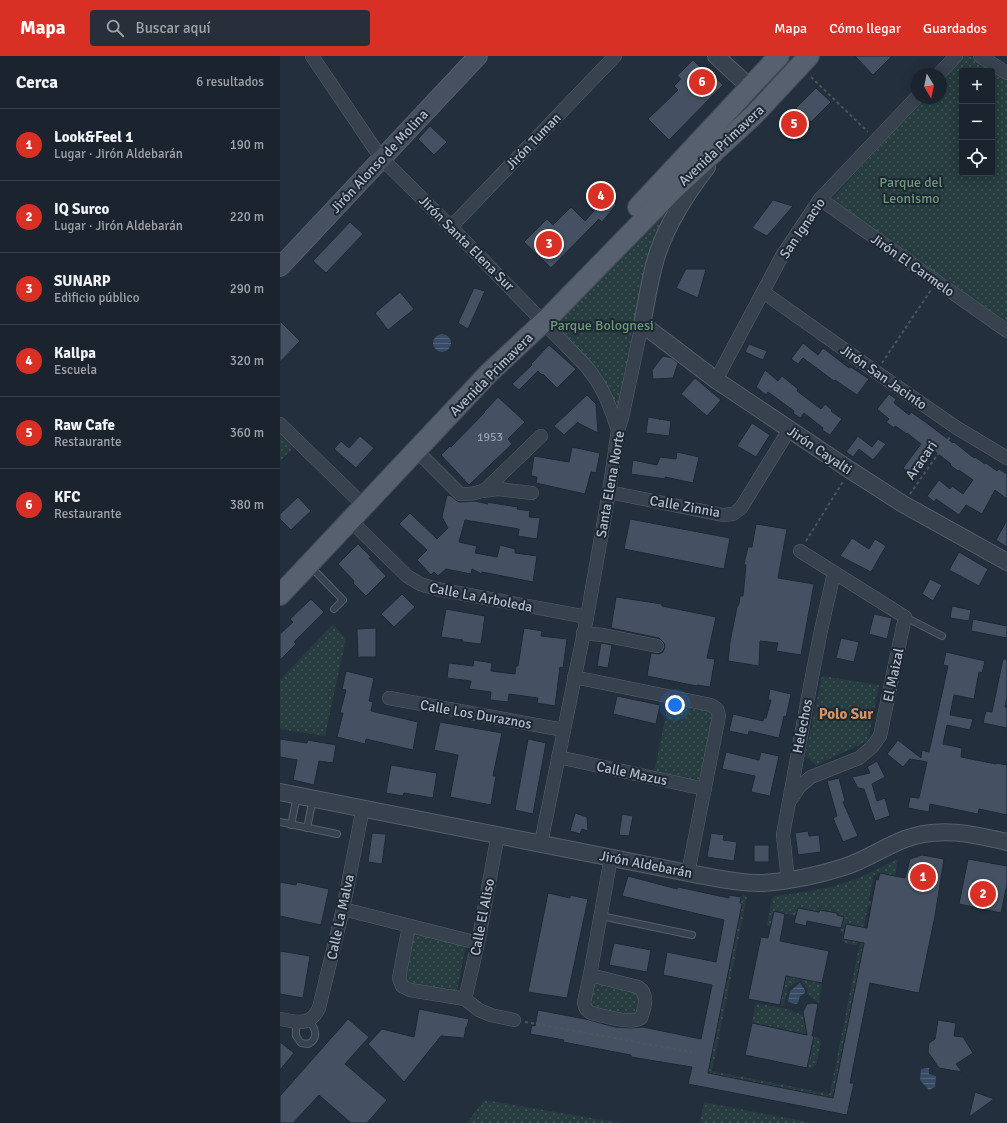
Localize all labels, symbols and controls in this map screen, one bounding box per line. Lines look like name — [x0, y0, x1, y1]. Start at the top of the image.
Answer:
search box — [90, 10, 370, 46]
text: Mapa — [20, 16, 66, 40]
icon: search — [104, 17, 126, 39]
text: Buscar aquí — [136, 19, 211, 37]
text: Mapa — [774, 20, 807, 37]
text: Cómo llegar — [829, 20, 901, 37]
text: Guardados — [923, 20, 987, 37]
pin: 6 — [689, 67, 715, 97]
north arrow — [911, 68, 947, 104]
map controls — [959, 68, 995, 176]
button: + — [959, 68, 995, 104]
text: Cerca — [16, 72, 58, 93]
text: 6 resultados — [196, 74, 264, 90]
street label: Avenida Primavera — [675, 101, 768, 189]
button: − — [959, 104, 995, 140]
street label: Jirón Alonso de Molina — [327, 106, 432, 217]
street label: Jirón Tuman — [502, 109, 565, 173]
pin: 5 — [781, 109, 807, 139]
text: Look&Feel 1 — [54, 128, 133, 146]
text: 1 — [25, 137, 33, 153]
text: 190 m — [230, 137, 264, 153]
button: locate — [959, 140, 995, 176]
text: Lugar · Jirón Aldebarán — [54, 146, 183, 162]
park label: Parque del Leonismo — [879, 174, 943, 207]
pin: 4 — [588, 181, 614, 211]
street label: Jirón Santa Elena Sur — [415, 192, 518, 295]
street label: San Ignacio — [776, 195, 829, 262]
text: IQ Surco — [54, 200, 109, 218]
text: 2 — [25, 209, 33, 225]
text: 220 m — [230, 209, 264, 225]
text: Lugar · Jirón Aldebarán — [54, 218, 183, 234]
pin: 3 — [536, 229, 562, 259]
street label: Jirón El Carmelo — [868, 230, 958, 301]
text: SUNARP — [54, 272, 111, 290]
text: 3 — [25, 281, 33, 297]
text: 290 m — [230, 281, 264, 297]
text: Edificio público — [54, 290, 139, 306]
park label: Parque Bolognesi — [550, 317, 654, 334]
street label: Avenida Primavera — [446, 329, 537, 420]
street label: Jirón San Jacinto — [837, 341, 930, 414]
text: Kallpa — [54, 344, 96, 362]
text: 4 — [25, 353, 33, 369]
text: 320 m — [230, 353, 264, 369]
text: Escuela — [54, 362, 97, 378]
text: Raw Cafe — [54, 416, 115, 434]
street label: Jirón Cayalti — [784, 423, 855, 478]
text: 5 — [25, 425, 33, 441]
text: 360 m — [230, 425, 264, 441]
street label: Santa Elena Norte — [593, 429, 628, 539]
house number: 1953 — [477, 430, 503, 445]
text: Restaurante — [54, 434, 121, 450]
street label: Aracari — [902, 438, 941, 483]
text: KFC — [54, 488, 80, 506]
street label: Calle Zinnia — [648, 492, 722, 521]
text: 6 — [25, 497, 33, 513]
text: 380 m — [230, 497, 264, 513]
text: Restaurante — [54, 506, 121, 522]
street label: Calle La Arboleda — [428, 579, 534, 616]
street label: El Maizal — [879, 647, 907, 704]
your location — [665, 695, 685, 715]
street label: Calle Los Duraznos — [419, 696, 533, 733]
street label: Helechos — [789, 697, 816, 755]
district label: Polo Sur — [819, 705, 873, 723]
street label: Calle Mazus — [595, 758, 669, 789]
street label: Jirón Aldebarán — [598, 847, 694, 882]
pin: 1 — [910, 862, 936, 892]
street label: Calle La Malva — [323, 873, 358, 961]
street label: Calle El Aliso — [467, 877, 498, 957]
pin: 2 — [970, 879, 996, 909]

